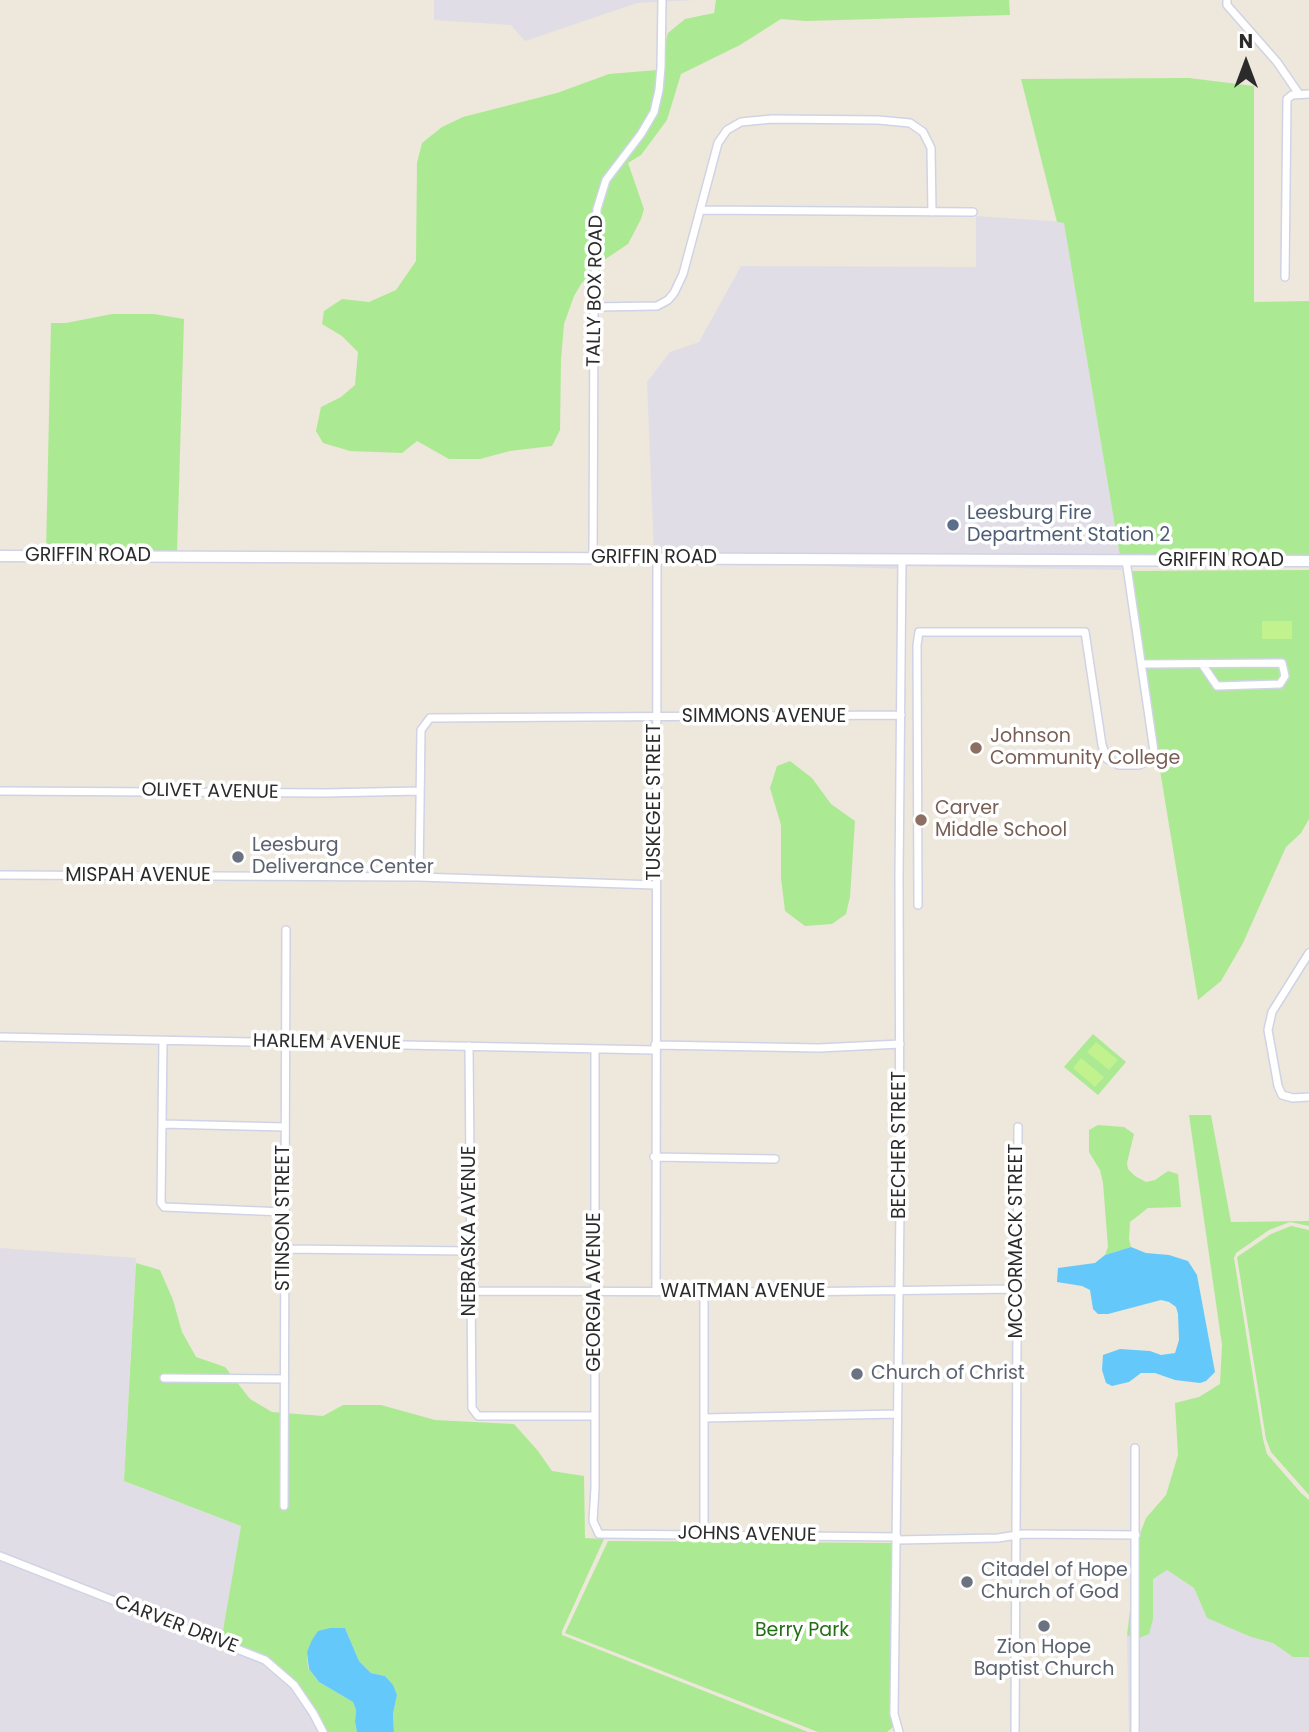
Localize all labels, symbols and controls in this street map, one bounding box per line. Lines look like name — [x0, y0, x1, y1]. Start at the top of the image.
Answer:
north arrow — [1211, 28, 1281, 98]
text: N — [1239, 28, 1253, 55]
street label: TALLY BOX ROAD — [583, 215, 609, 367]
place label: Leesburg Fire Department Station 2 — [967, 503, 1170, 547]
marker: Leesburg Fire Department Station 2 — [945, 517, 961, 533]
street label: GRIFFIN ROAD — [25, 545, 151, 567]
street label: GRIFFIN ROAD — [591, 547, 717, 569]
street label: GRIFFIN ROAD — [1158, 550, 1284, 572]
street label: SIMMONS AVENUE — [682, 706, 846, 728]
street label: TUSKEGEE STREET — [644, 723, 666, 881]
place label: Johnson Community College — [990, 726, 1180, 770]
marker: Johnson Community College — [968, 740, 984, 756]
street label: OLIVET AVENUE — [141, 779, 279, 805]
place label: Carver Middle School — [935, 798, 1067, 842]
marker: Carver Middle School — [913, 812, 929, 828]
place label: Leesburg Deliverance Center — [252, 835, 434, 879]
marker: Leesburg Deliverance Center — [230, 849, 246, 865]
street label: MISPAH AVENUE — [65, 865, 211, 887]
street label: HARLEM AVENUE — [253, 1030, 401, 1056]
street label: BEECHER STREET — [889, 1071, 911, 1219]
street label: MCCORMACK STREET — [1006, 1143, 1028, 1339]
street label: STINSON STREET — [273, 1145, 295, 1291]
street label: NEBRASKA AVENUE — [459, 1146, 481, 1316]
street label: GEORGIA AVENUE — [584, 1212, 606, 1372]
street label: WAITMAN AVENUE — [660, 1281, 826, 1303]
place label: Church of Christ — [871, 1363, 1025, 1385]
marker: Church of Christ — [849, 1366, 865, 1382]
street label: JOHNS AVENUE — [677, 1522, 817, 1548]
place label: Citadel of Hope Church of God — [981, 1560, 1128, 1604]
marker: Citadel of Hope Church of God — [959, 1574, 975, 1590]
street label: CARVER DRIVE — [111, 1591, 241, 1659]
marker: Zion Hope Baptist Church — [1036, 1618, 1052, 1634]
park label: Berry Park — [755, 1620, 849, 1642]
place label: Zion Hope Baptist Church — [974, 1637, 1114, 1681]

